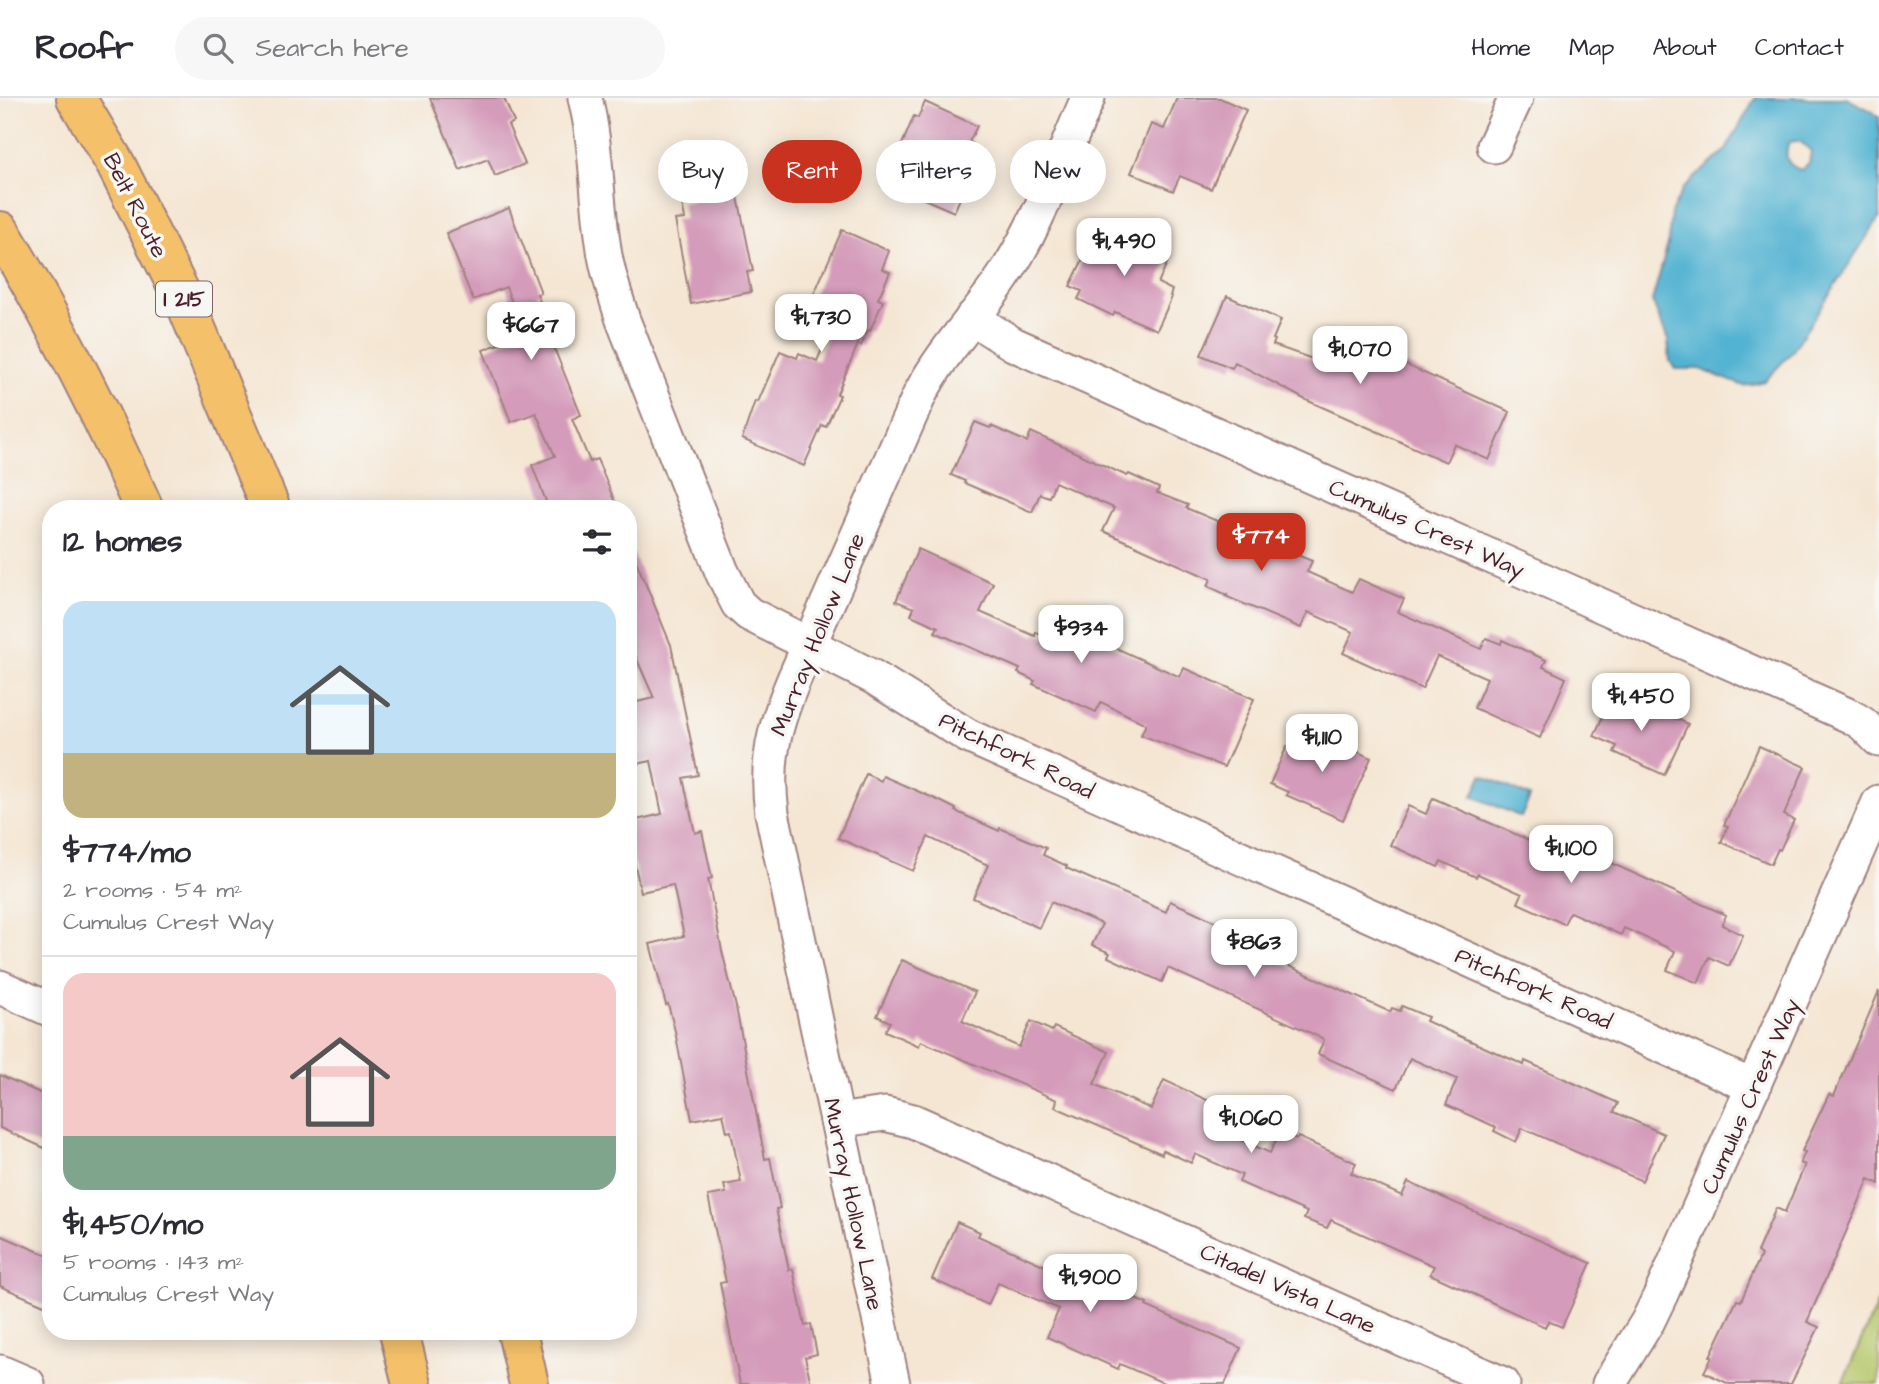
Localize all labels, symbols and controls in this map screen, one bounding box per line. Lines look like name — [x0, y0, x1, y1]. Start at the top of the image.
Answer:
search box — [175, 17, 665, 80]
text: Roofr — [35, 25, 133, 71]
icon: search — [199, 29, 237, 67]
text: Search here — [255, 30, 409, 66]
text: Home — [1471, 31, 1531, 65]
text: Map — [1569, 31, 1614, 65]
text: About — [1652, 31, 1717, 65]
text: Contact — [1755, 31, 1844, 65]
chip: Buy — [658, 140, 748, 203]
chip: Rent — [762, 140, 862, 203]
chip: Filters — [876, 140, 996, 203]
chip: New — [1010, 140, 1106, 203]
street label: Belt Route — [95, 148, 175, 263]
pin: $1,490 — [1067, 218, 1181, 278]
text: $1,490 — [1092, 225, 1156, 257]
road number: I 215 — [156, 282, 212, 316]
pin: $1,730 — [764, 294, 878, 354]
text: $1,730 — [791, 301, 851, 333]
pin: $667 — [490, 302, 572, 362]
text: $667 — [503, 309, 559, 341]
pin: $1,070 — [1303, 327, 1417, 386]
text: $1,070 — [1328, 333, 1392, 365]
street label: Cumulus Crest Way — [1323, 471, 1530, 588]
pin: $774 — [1220, 514, 1302, 573]
text: $774 — [1233, 520, 1289, 552]
text: 12 homes — [63, 521, 182, 563]
icon: filters — [578, 523, 616, 561]
street label: Murray Hollow Lane — [763, 528, 874, 741]
pin: $934 — [1040, 606, 1122, 665]
text: $934 — [1054, 612, 1108, 644]
icon: home — [277, 647, 403, 773]
pin: $1,450 — [1584, 674, 1698, 733]
text: $1,450 — [1608, 680, 1674, 712]
street label: Pitchfork Road — [934, 705, 1100, 807]
pin: $1,110 — [1265, 714, 1379, 774]
text: $1,110 — [1302, 721, 1342, 753]
pin: $1,100 — [1514, 826, 1628, 885]
text: $774/mo — [63, 832, 191, 874]
text: $1,100 — [1545, 832, 1597, 864]
text: 2 rooms · 54 m² — [63, 874, 243, 906]
text: Cumulus Crest Way — [63, 906, 274, 938]
pin: $863 — [1213, 920, 1295, 979]
text: $863 — [1227, 926, 1281, 958]
street label: Pitchfork Road — [1450, 940, 1617, 1038]
street label: Cumulus Crest Way — [1693, 993, 1810, 1200]
icon: home — [277, 1019, 403, 1145]
street label: Murray Hollow Lane — [814, 1095, 891, 1313]
pin: $1,060 — [1194, 1096, 1308, 1155]
text: $1,060 — [1219, 1102, 1283, 1134]
text: $1,450/mo — [63, 1204, 203, 1246]
street label: Citadel Vista Lane — [1195, 1236, 1380, 1342]
text: 5 rooms · 143 m² — [63, 1246, 244, 1278]
pin: $1,900 — [1033, 1254, 1147, 1314]
text: $1,900 — [1059, 1261, 1121, 1293]
text: Cumulus Crest Way — [63, 1278, 274, 1310]

